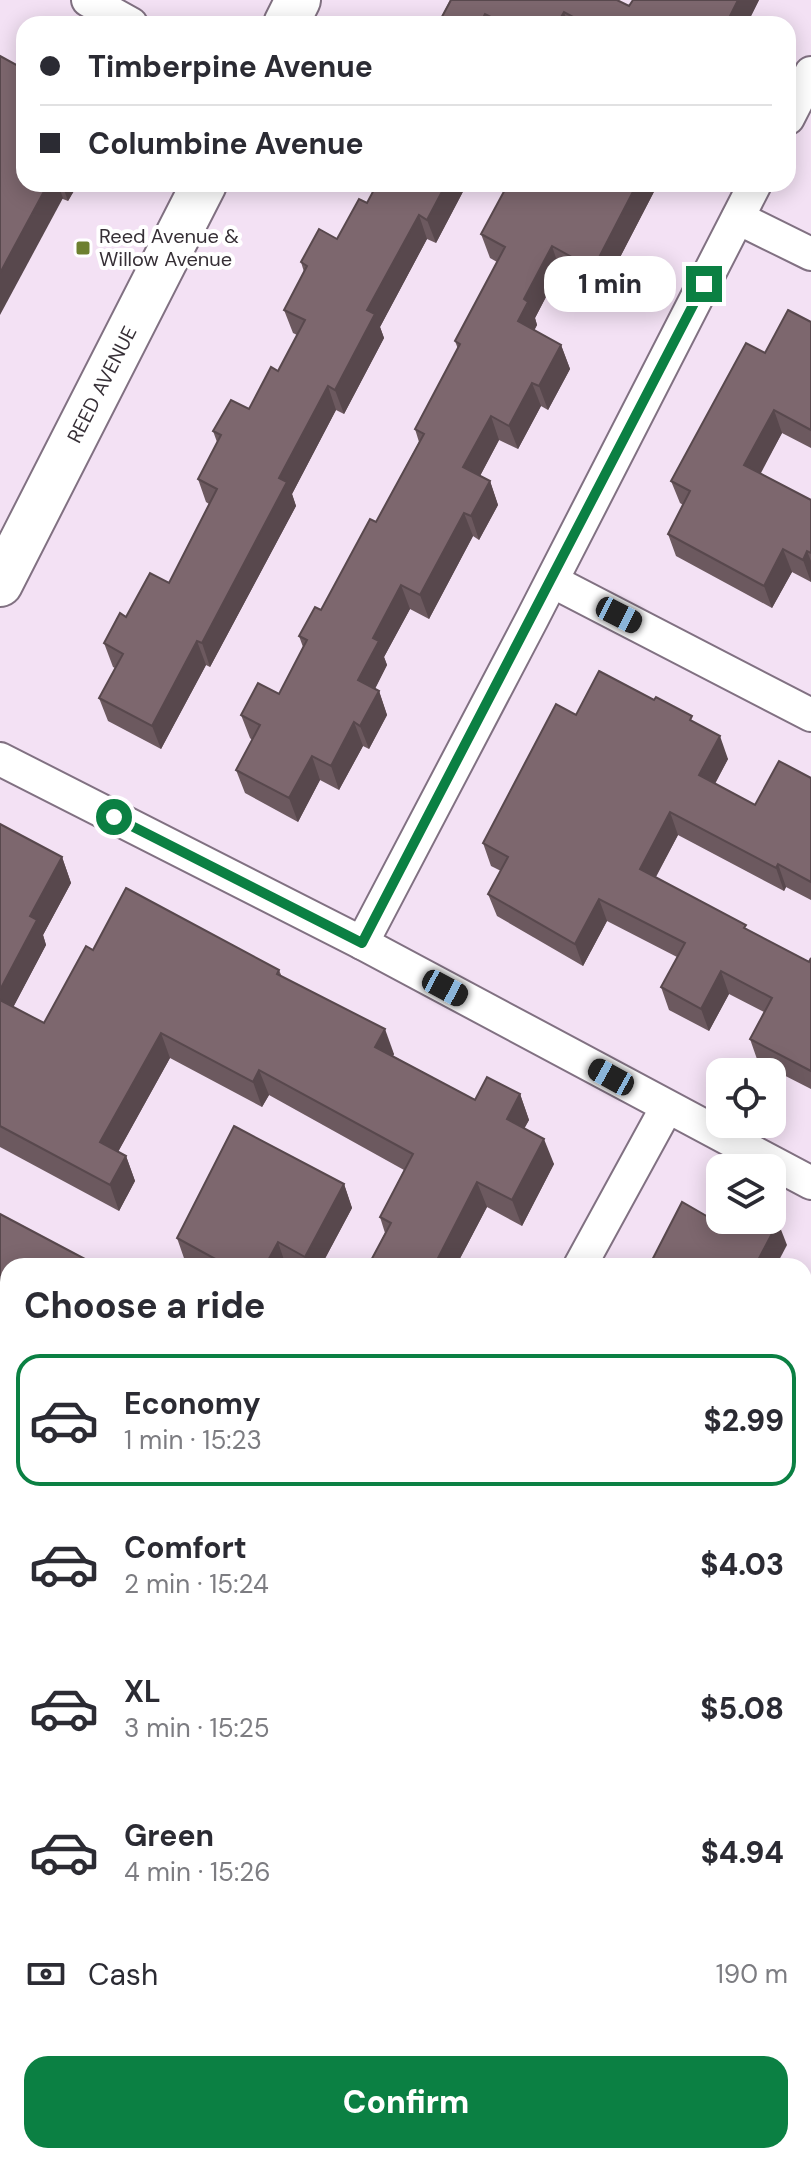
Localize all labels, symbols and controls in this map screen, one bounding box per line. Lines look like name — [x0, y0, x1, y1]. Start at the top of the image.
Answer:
text: Timberpine Avenue — [88, 47, 373, 86]
text: Columbine Avenue — [88, 124, 364, 163]
place label: Reed Avenue & Willow Avenue — [99, 223, 239, 272]
marker: Reed Avenue & Willow Avenue — [74, 239, 92, 257]
callout: 1 min — [544, 256, 676, 312]
route end — [686, 266, 722, 302]
text: 1 min — [578, 267, 642, 301]
street label: REED AVENUE — [61, 322, 142, 447]
car — [592, 593, 646, 637]
route start — [96, 799, 132, 835]
car — [418, 966, 472, 1010]
car — [584, 1055, 638, 1099]
map controls — [706, 1058, 786, 1234]
button: locate — [706, 1058, 786, 1138]
button: layers — [706, 1154, 786, 1234]
text: Choose a ride — [24, 1282, 265, 1329]
icon: car — [28, 1384, 100, 1456]
text: Economy — [124, 1384, 261, 1423]
text: $2.99 — [704, 1401, 784, 1440]
text: 1 min · 15:23 — [124, 1423, 262, 1457]
icon: car — [28, 1528, 100, 1600]
text: Comfort — [124, 1528, 247, 1567]
text: $4.03 — [700, 1545, 784, 1584]
text: 2 min · 15:24 — [124, 1567, 269, 1601]
icon: car — [28, 1672, 100, 1744]
text: XL — [124, 1672, 161, 1711]
text: $5.08 — [700, 1689, 784, 1728]
text: 3 min · 15:25 — [124, 1711, 270, 1745]
icon: car — [28, 1816, 100, 1888]
text: Green — [124, 1816, 214, 1855]
text: $4.94 — [701, 1833, 784, 1872]
text: 4 min · 15:26 — [124, 1855, 271, 1889]
icon: cash — [24, 1952, 68, 1996]
text: Cash — [88, 1955, 158, 1994]
text: 190 m — [716, 1957, 788, 1991]
button: Confirm — [24, 2056, 788, 2148]

